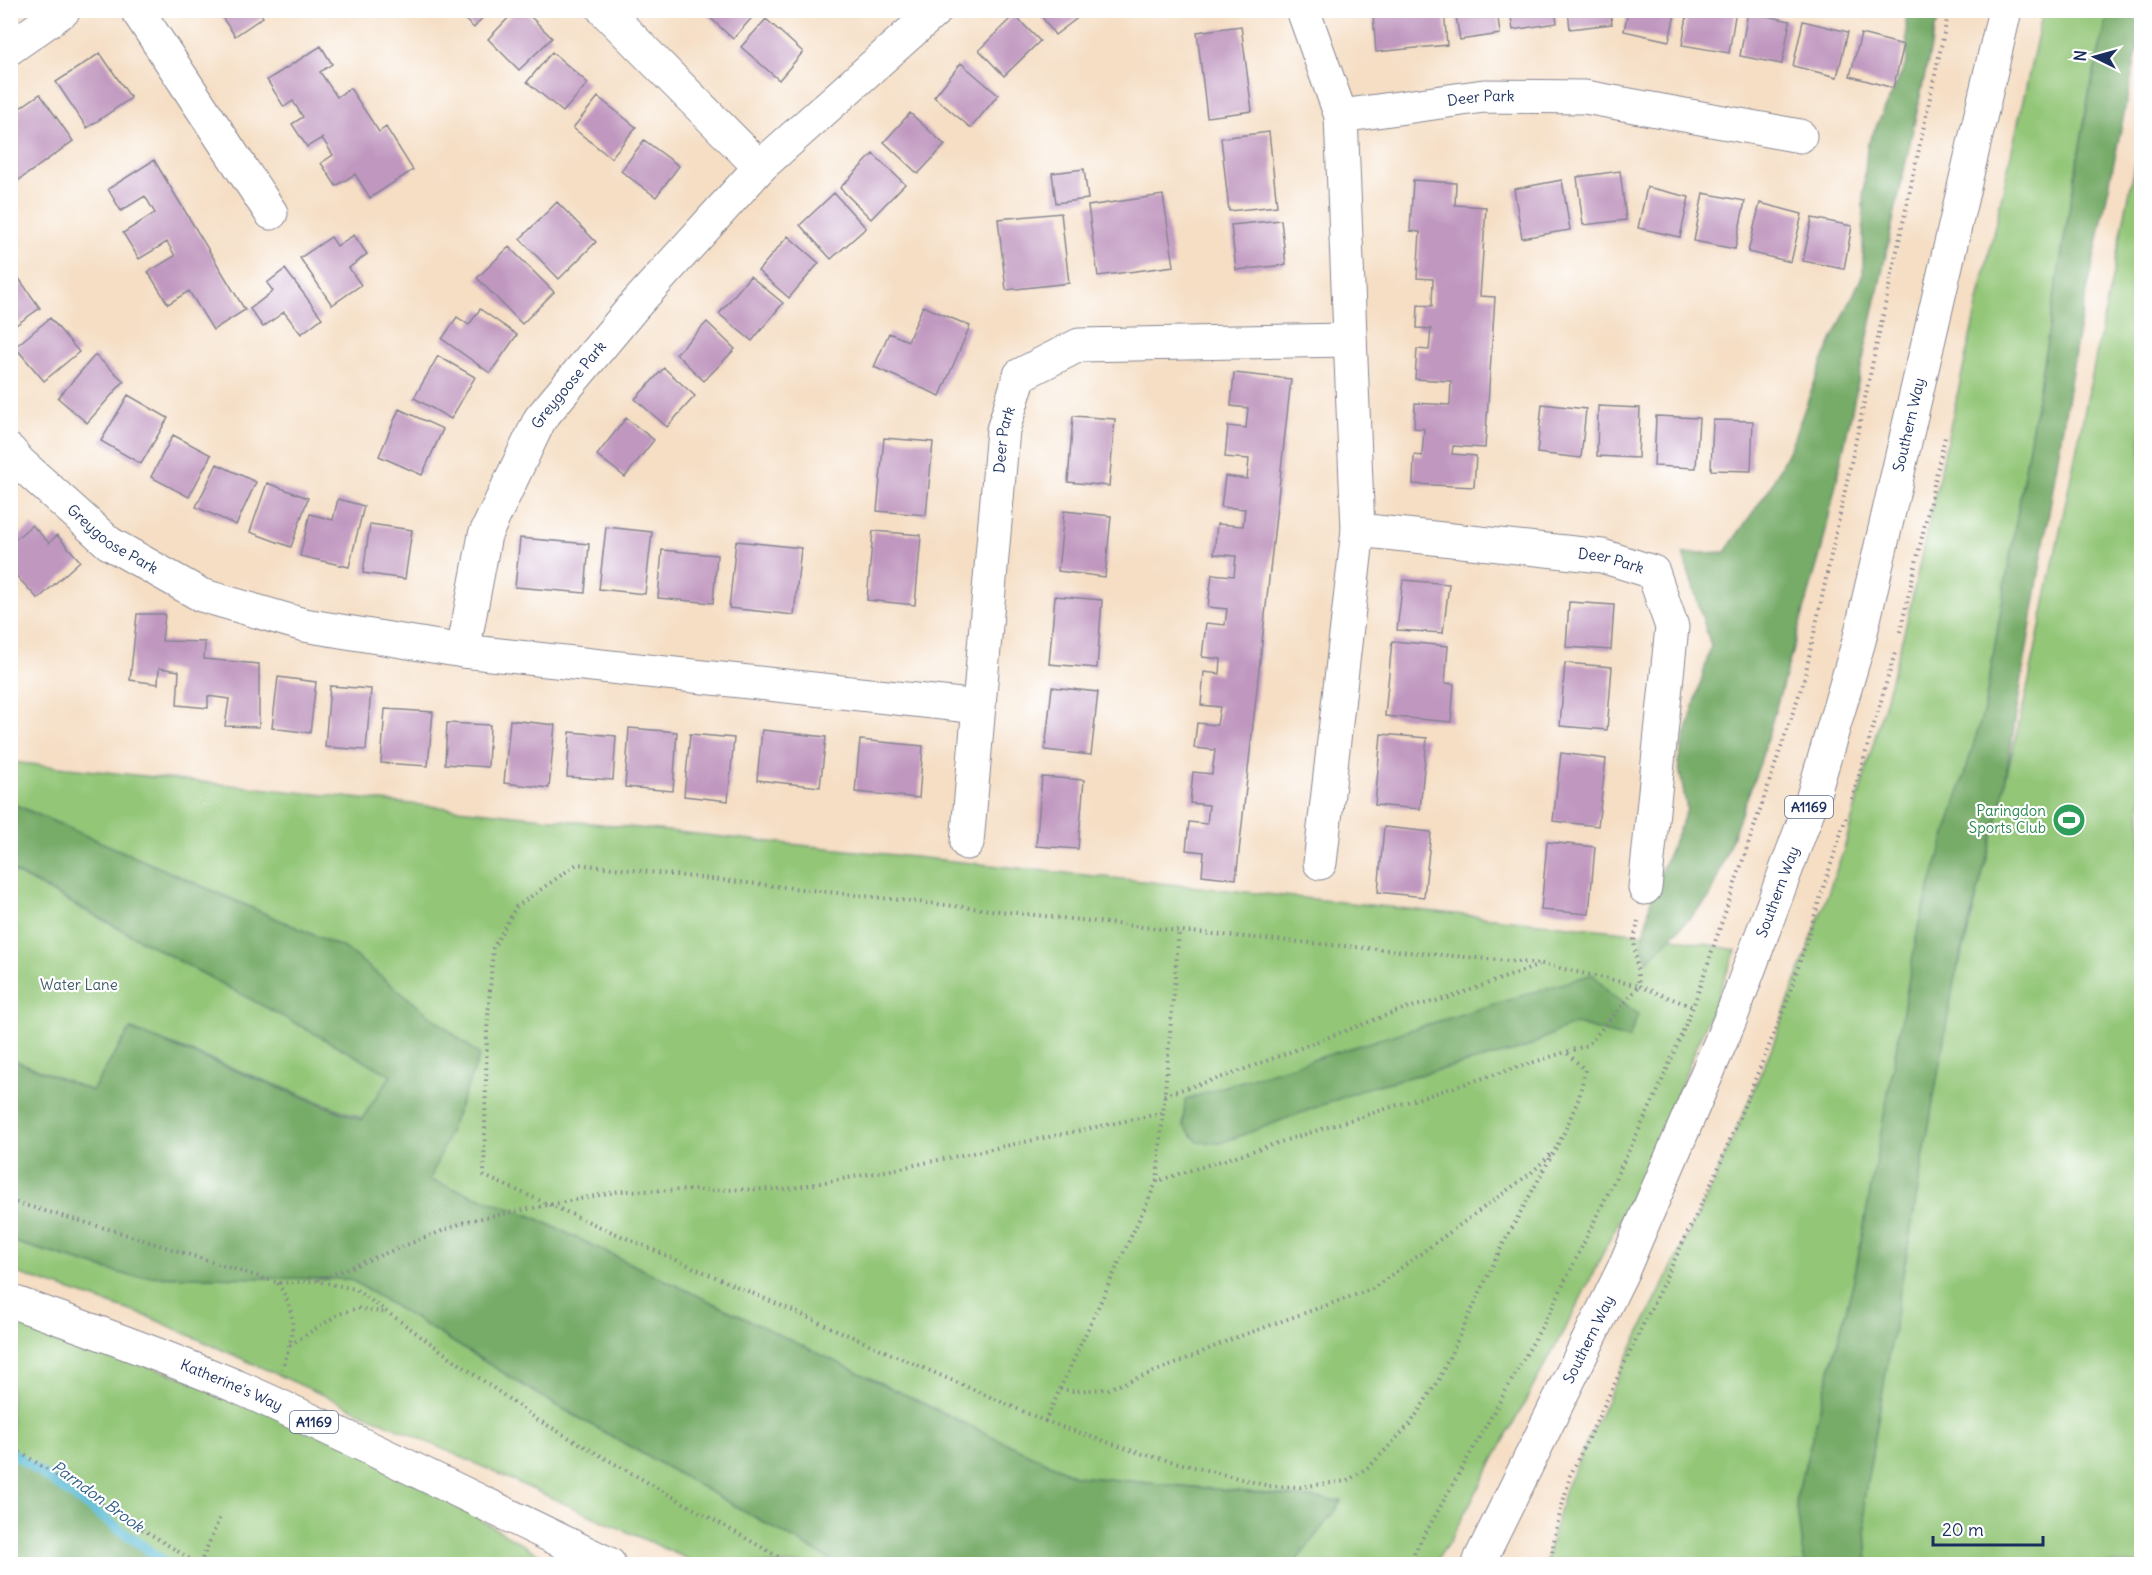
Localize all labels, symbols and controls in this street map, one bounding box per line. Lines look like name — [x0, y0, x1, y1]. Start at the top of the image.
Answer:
north arrow — [2065, 27, 2125, 87]
text: N — [2070, 49, 2091, 62]
street label: Deer Park — [1446, 86, 1515, 110]
street label: Greygoose Park — [527, 337, 610, 431]
street label: Southern Way — [1889, 376, 1929, 473]
street label: Deer Park — [989, 404, 1019, 474]
street label: Greygoose Park — [63, 500, 162, 578]
street label: Deer Park — [1577, 543, 1647, 578]
road number: A1169 — [1785, 796, 1833, 818]
place label: Paringdon Sports Club — [1969, 801, 2046, 837]
sports icon: Paringdon Sports Club — [2051, 802, 2087, 838]
street label: Southern Way — [1752, 844, 1803, 940]
park label: Water Lane — [40, 975, 118, 994]
street label: Southern Way — [1559, 1292, 1618, 1386]
street label: Katherine's Way — [178, 1355, 286, 1415]
road number: A1169 — [290, 1411, 338, 1433]
water label: Parndon Brook — [48, 1456, 149, 1537]
scale bar — [1933, 1509, 2042, 1547]
text: 20 m — [1942, 1518, 1984, 1541]

